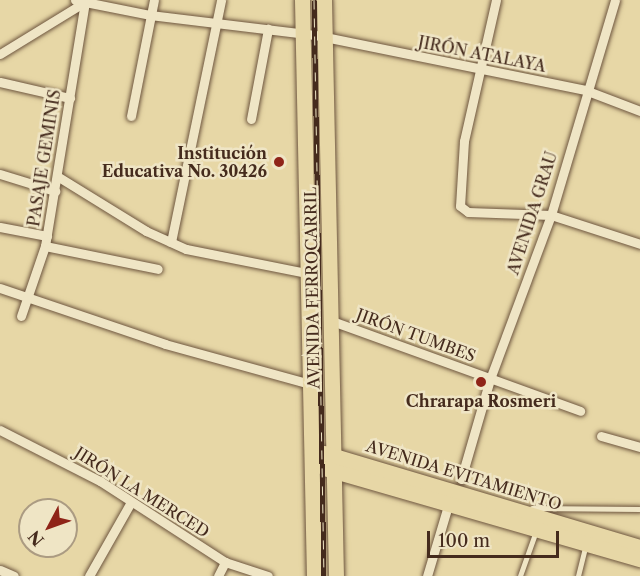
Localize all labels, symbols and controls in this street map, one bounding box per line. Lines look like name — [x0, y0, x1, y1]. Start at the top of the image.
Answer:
street label: JIRÓN ATALAYA — [416, 32, 548, 76]
street label: PASAJE GEMINIS — [24, 88, 64, 228]
place label: Institución Educativa No. 30426 — [101, 143, 267, 181]
street label: AVENIDA GRAU — [503, 149, 561, 277]
marker: Institución Educativa No. 30426 — [272, 155, 286, 169]
street label: AVENIDA FERROCARRIL — [301, 186, 323, 390]
street label: JIRÓN TUMBES — [353, 304, 479, 366]
marker: Chrarapa Rosmeri — [474, 375, 488, 389]
place label: Chrarapa Rosmeri — [406, 391, 556, 411]
street label: AVENIDA EVITAMIENTO — [364, 436, 564, 514]
street label: JIRÓN LA MERCED — [71, 443, 213, 541]
north arrow — [18, 498, 78, 558]
scale bar — [430, 519, 562, 557]
text: N — [24, 527, 48, 550]
text: 100 m — [438, 530, 490, 552]

